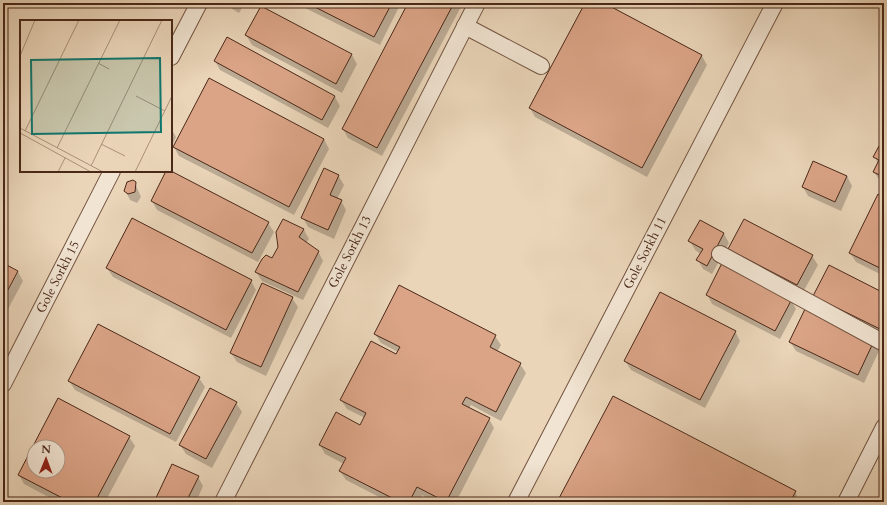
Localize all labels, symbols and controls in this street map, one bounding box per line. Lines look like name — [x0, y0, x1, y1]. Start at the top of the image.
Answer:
inset map — [20, 20, 172, 172]
street label: Gole Sorkh 13 — [324, 213, 376, 291]
street label: Gole Sorkh 11 — [619, 214, 671, 292]
street label: Gole Sorkh 15 — [32, 238, 84, 316]
north arrow — [26, 439, 66, 479]
text: N — [41, 442, 52, 457]

